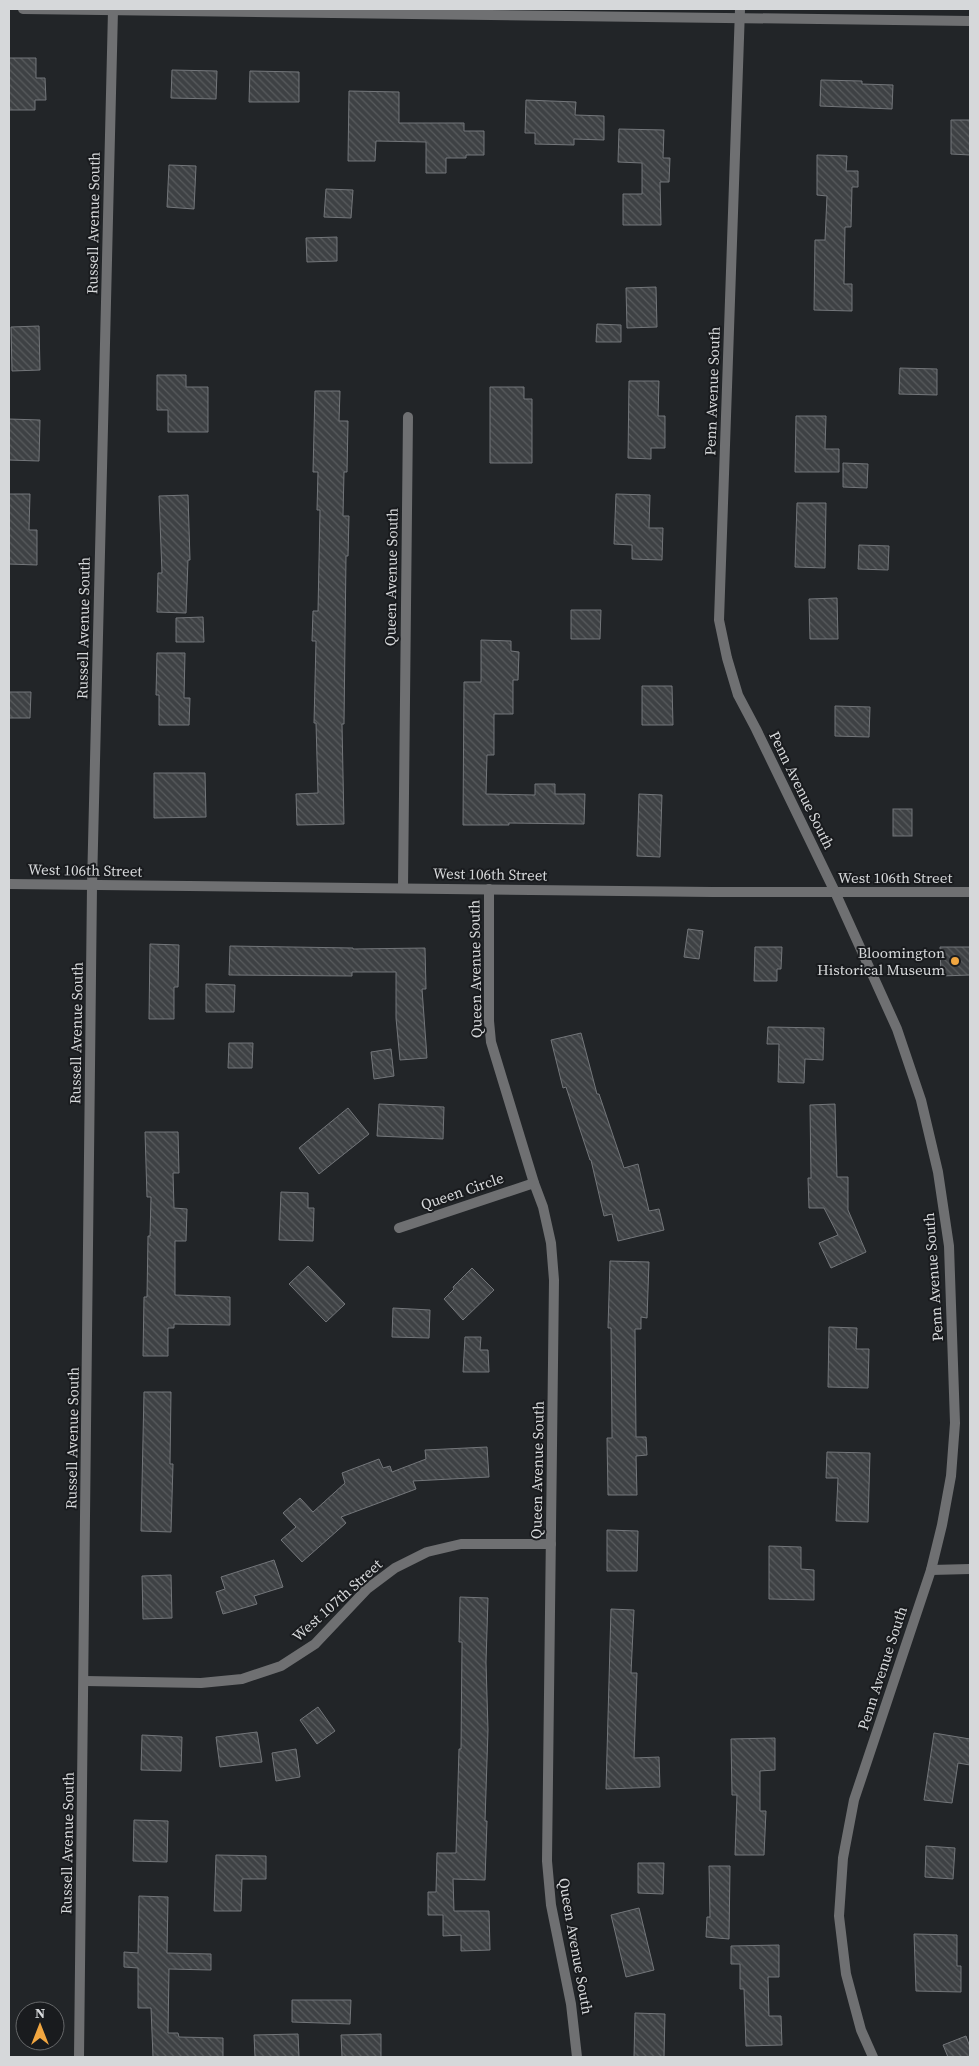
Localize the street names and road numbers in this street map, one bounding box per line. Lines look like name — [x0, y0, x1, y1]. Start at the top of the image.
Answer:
street label: Russell Avenue South — [81, 152, 105, 294]
street label: Penn Avenue South — [699, 326, 725, 456]
street label: Queen Avenue South — [379, 508, 403, 646]
street label: Russell Avenue South — [71, 557, 95, 699]
street label: Penn Avenue South — [764, 727, 840, 853]
street label: West 106th Street — [28, 859, 143, 882]
street label: West 106th Street — [433, 863, 548, 886]
street label: West 106th Street — [838, 867, 952, 888]
street label: Queen Avenue South — [463, 900, 487, 1038]
street label: Russell Avenue South — [64, 962, 88, 1104]
street label: Queen Circle — [418, 1167, 507, 1215]
street label: Penn Avenue South — [918, 1212, 948, 1342]
street label: Russell Avenue South — [60, 1367, 84, 1509]
street label: Queen Avenue South — [525, 1401, 549, 1539]
street label: West 107th Street — [287, 1554, 387, 1646]
street label: Penn Avenue South — [852, 1603, 912, 1733]
street label: Russell Avenue South — [55, 1772, 79, 1914]
street label: Queen Avenue South — [554, 1876, 598, 2016]

